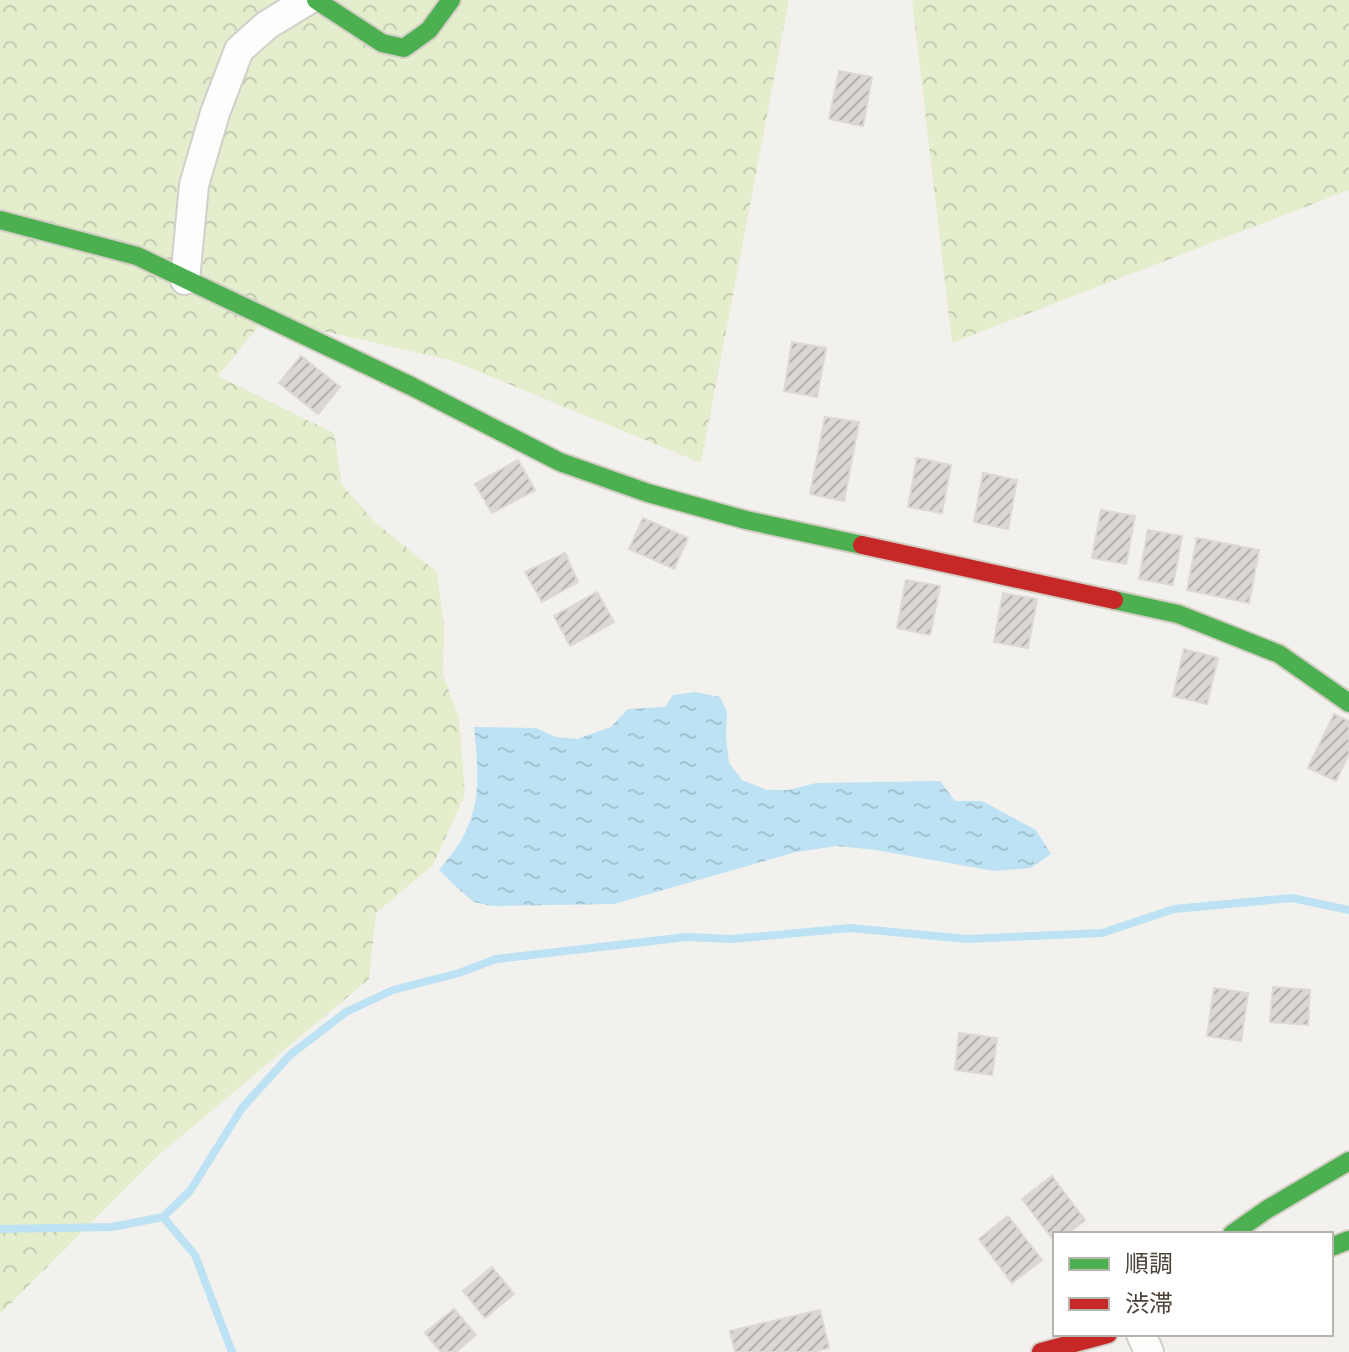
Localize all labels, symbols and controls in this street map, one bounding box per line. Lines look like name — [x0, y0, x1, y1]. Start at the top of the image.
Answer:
legend — [1053, 1232, 1333, 1336]
text: 順調 — [1125, 1248, 1173, 1279]
text: 渋滞 — [1125, 1288, 1173, 1319]

